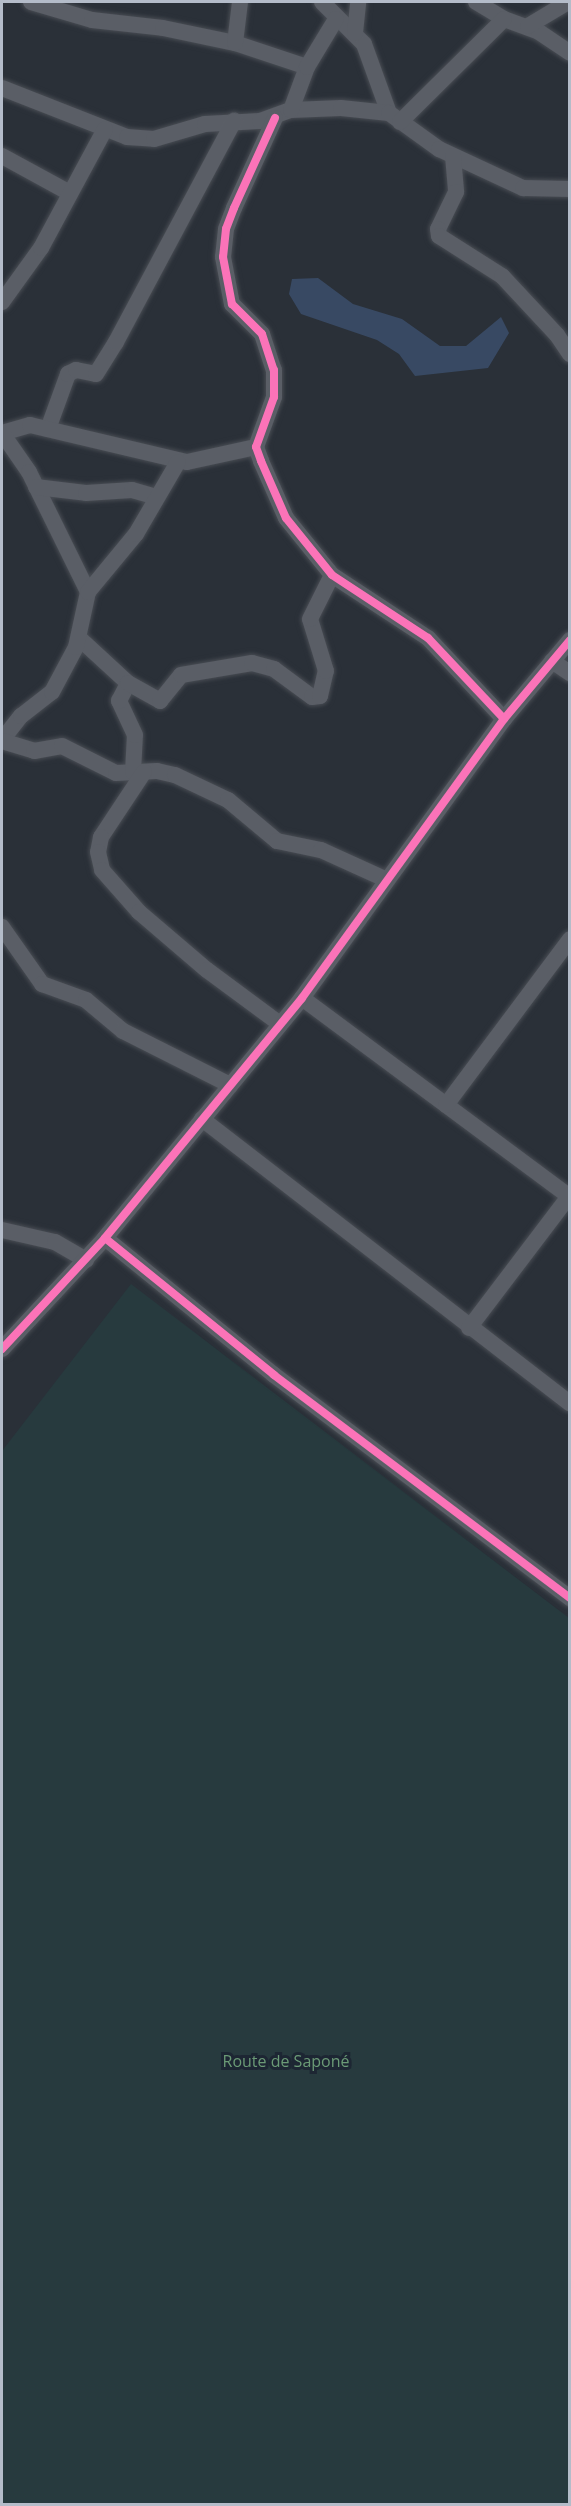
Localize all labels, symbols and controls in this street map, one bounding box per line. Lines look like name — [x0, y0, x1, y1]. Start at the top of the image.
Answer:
park label: Route de Saponé — [223, 2051, 349, 2071]

